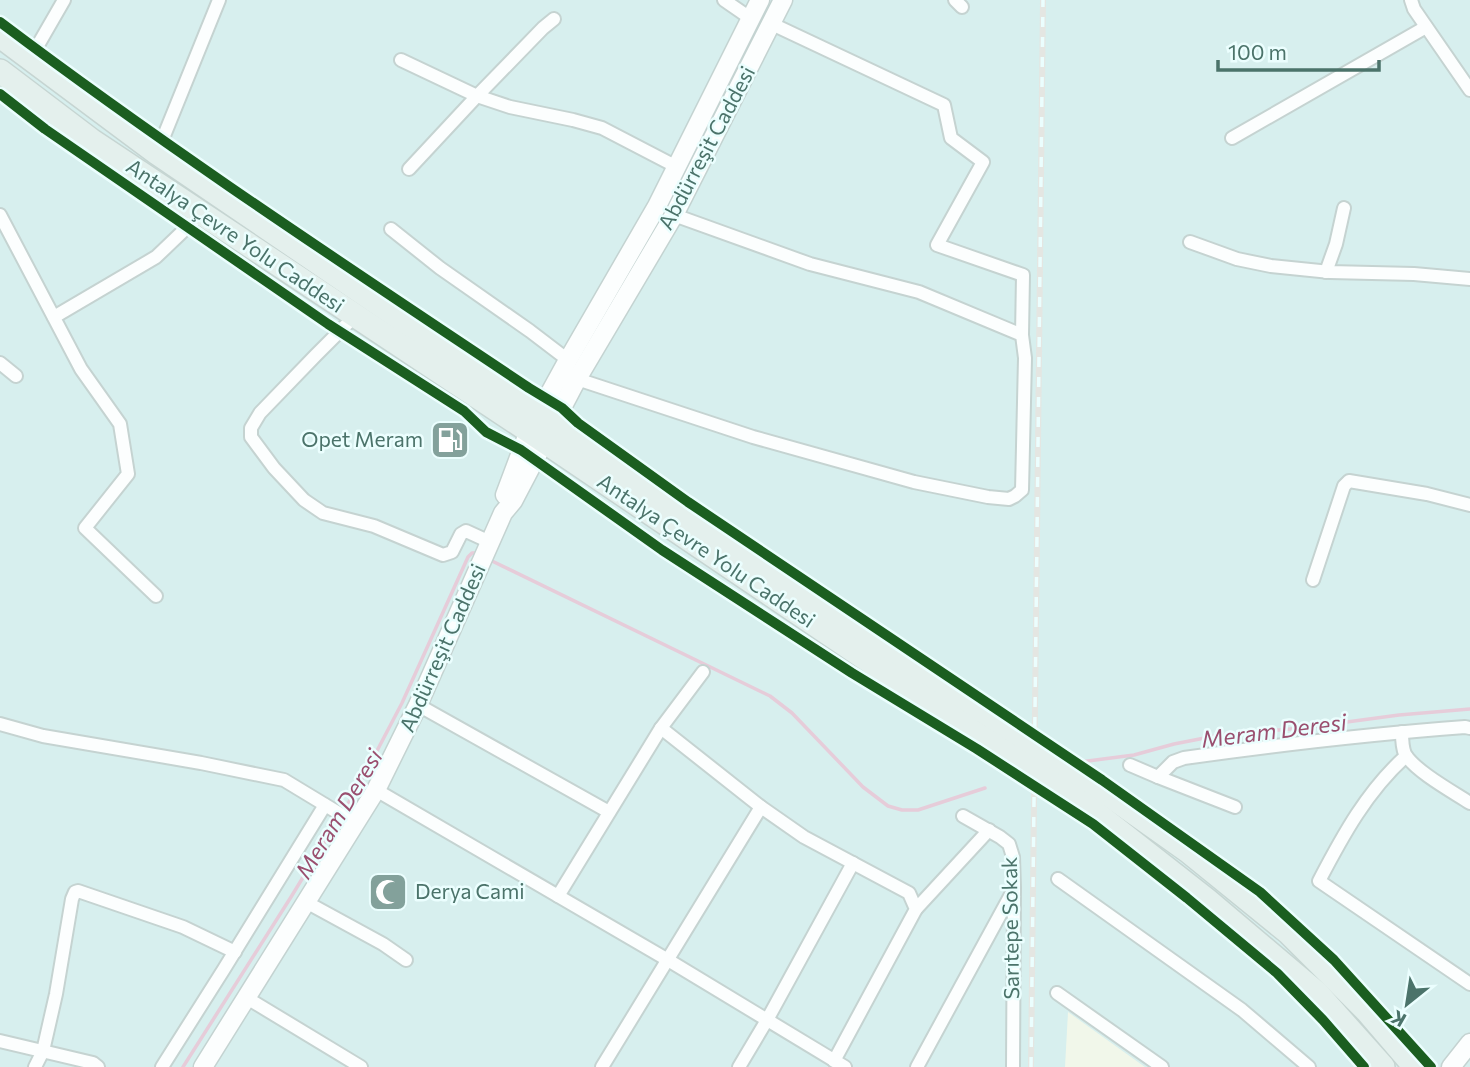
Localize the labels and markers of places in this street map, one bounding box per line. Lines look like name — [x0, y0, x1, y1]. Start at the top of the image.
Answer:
fuel station icon: Opet Meram — [429, 419, 471, 461]
place label: Opet Meram — [301, 426, 423, 451]
mosque icon: Derya Cami — [367, 871, 409, 913]
place label: Derya Cami — [415, 878, 525, 903]

